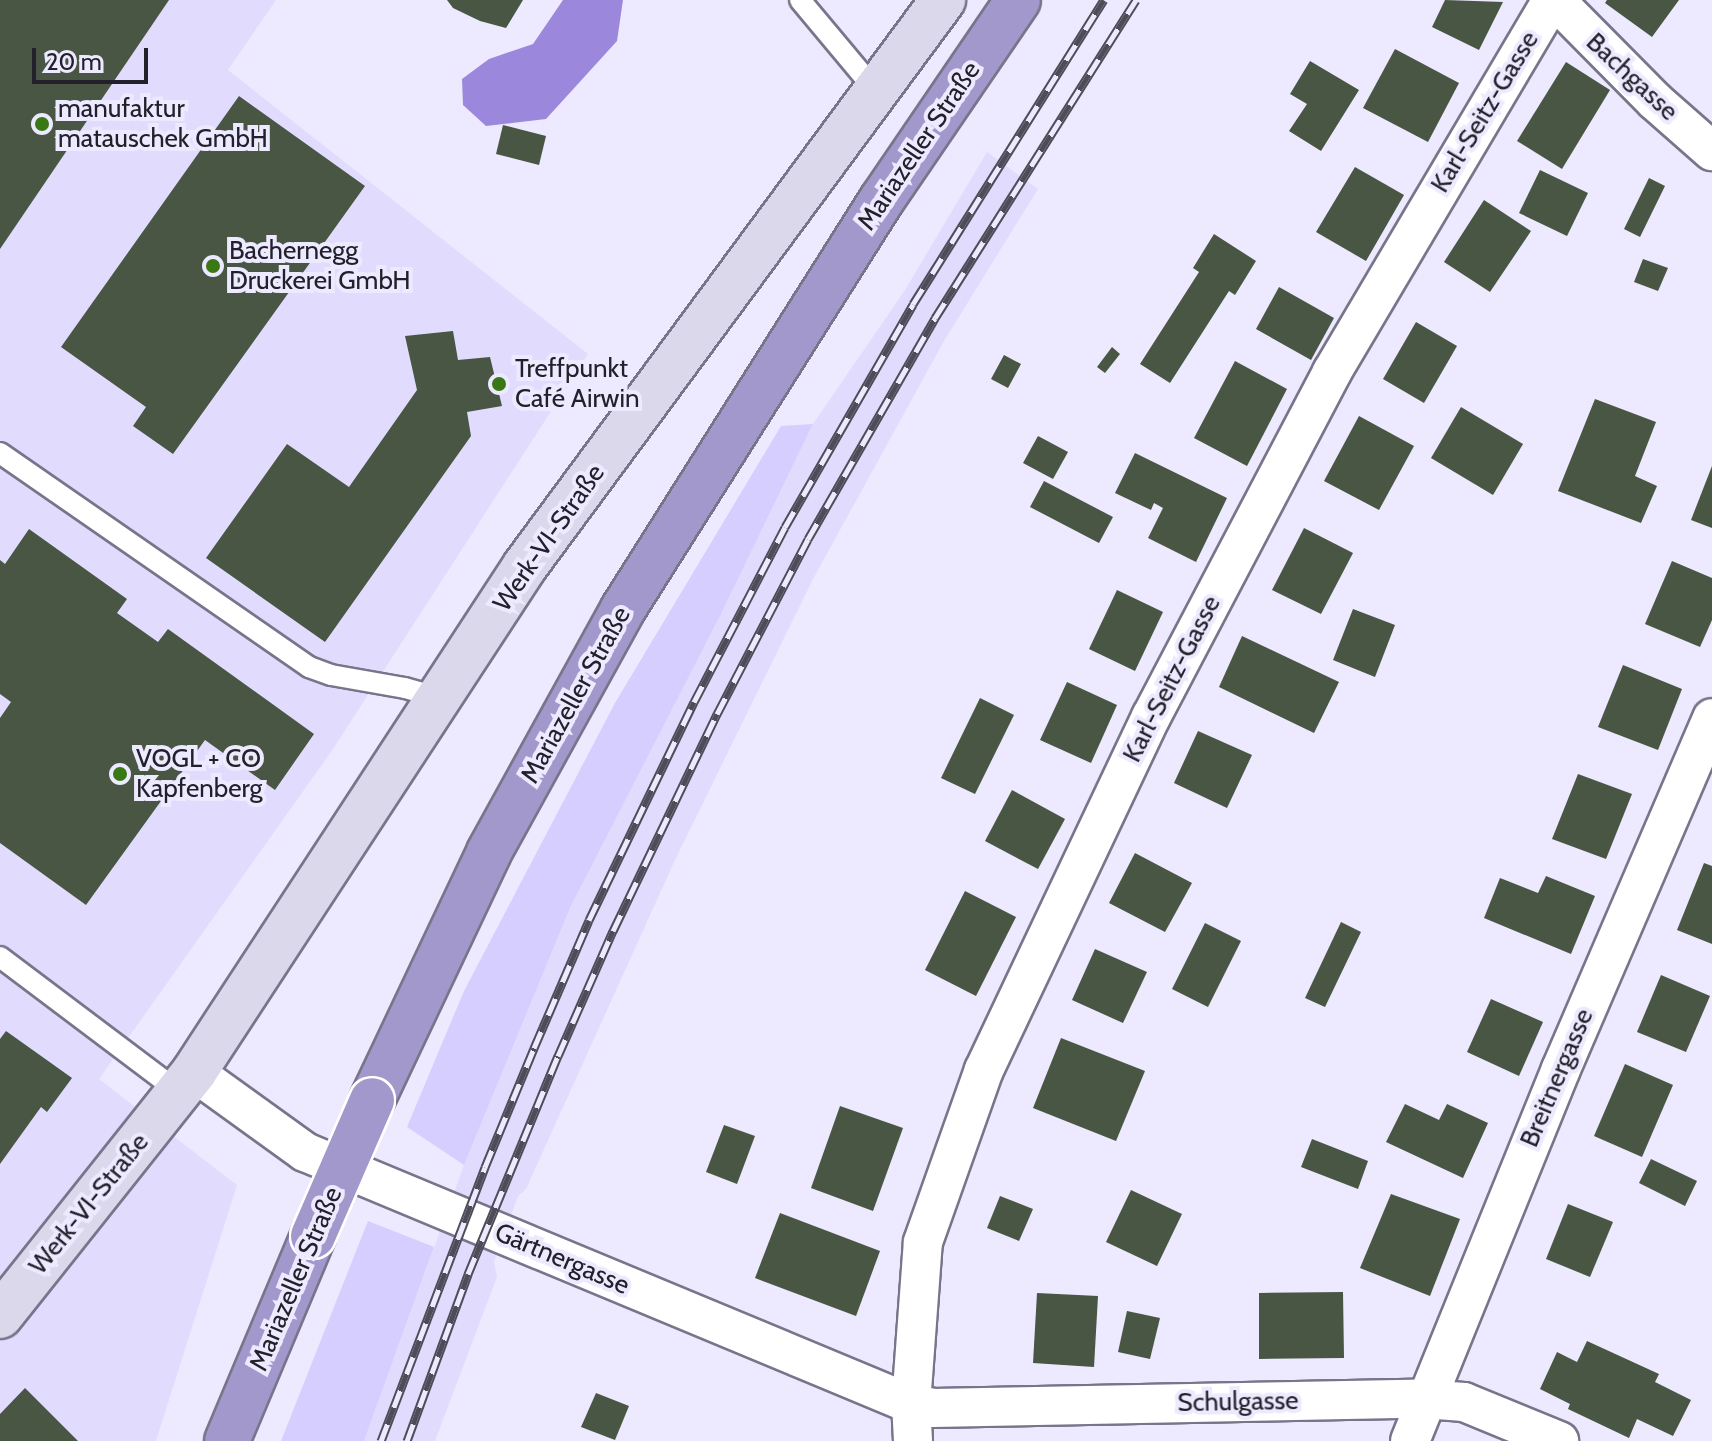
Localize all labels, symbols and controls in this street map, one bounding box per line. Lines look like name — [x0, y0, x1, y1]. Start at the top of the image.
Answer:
street label: Karl-Seitz-Gasse — [1425, 26, 1545, 198]
street label: Bachgasse — [1580, 27, 1684, 127]
scale bar — [36, 32, 152, 82]
text: 20 m — [46, 47, 102, 76]
street label: Mariazeller Straße — [851, 56, 987, 236]
place label: manufaktur matauschek GmbH — [58, 93, 268, 154]
marker: manufaktur matauschek GmbH — [33, 115, 51, 133]
place label: Bachernegg Druckerei GmbH — [229, 235, 411, 296]
marker: Bachernegg Druckerei GmbH — [204, 257, 222, 275]
place label: Treffpunkt Café Airwin — [515, 353, 640, 414]
marker: Treffpunkt Café Airwin — [490, 375, 508, 393]
street label: Werk-VI-Straße — [487, 458, 611, 618]
street label: Karl-Seitz-Gasse — [1117, 591, 1227, 767]
street label: Mariazeller Straße — [515, 601, 637, 789]
place label: VOGL + CO Kapfenberg — [136, 743, 262, 804]
marker: VOGL + CO Kapfenberg — [111, 765, 129, 783]
street label: Breitnergasse — [1514, 1004, 1600, 1152]
street label: Werk-VI-Straße — [23, 1127, 155, 1281]
street label: Mariazeller Straße — [243, 1182, 349, 1376]
street label: Gärtnergasse — [490, 1217, 634, 1301]
street label: Schulgasse — [1177, 1385, 1299, 1419]

